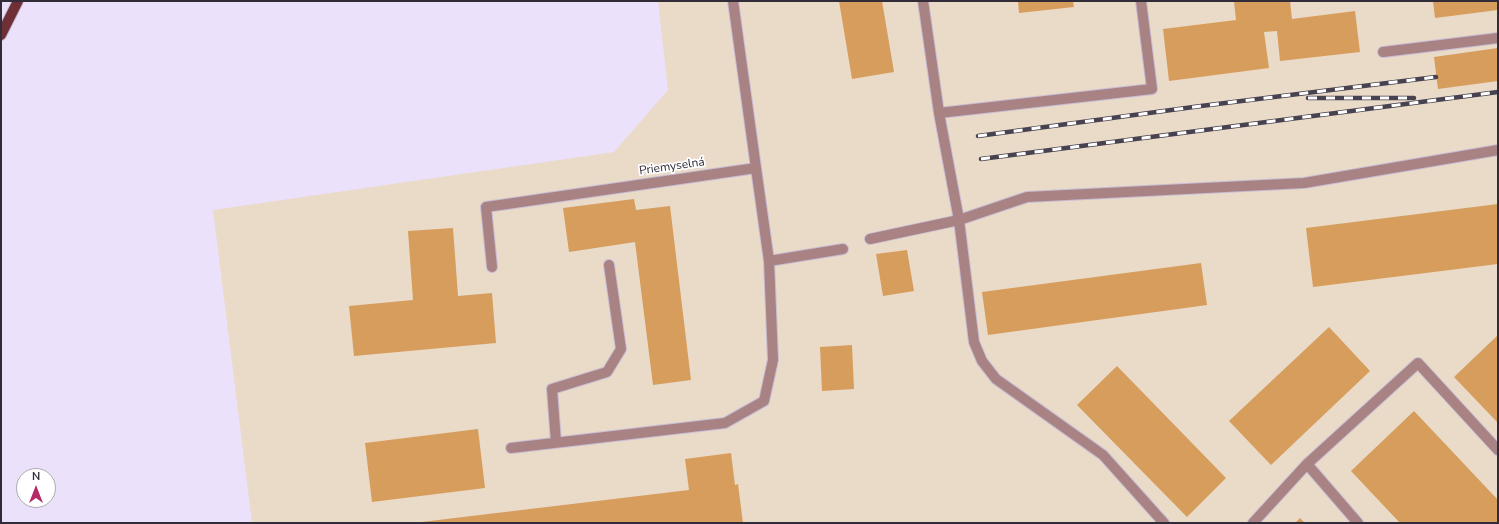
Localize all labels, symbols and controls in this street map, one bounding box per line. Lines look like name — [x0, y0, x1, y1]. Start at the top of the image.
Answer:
street label: Priemyselná — [638, 155, 706, 179]
north arrow — [16, 468, 56, 508]
text: N — [32, 469, 40, 484]

